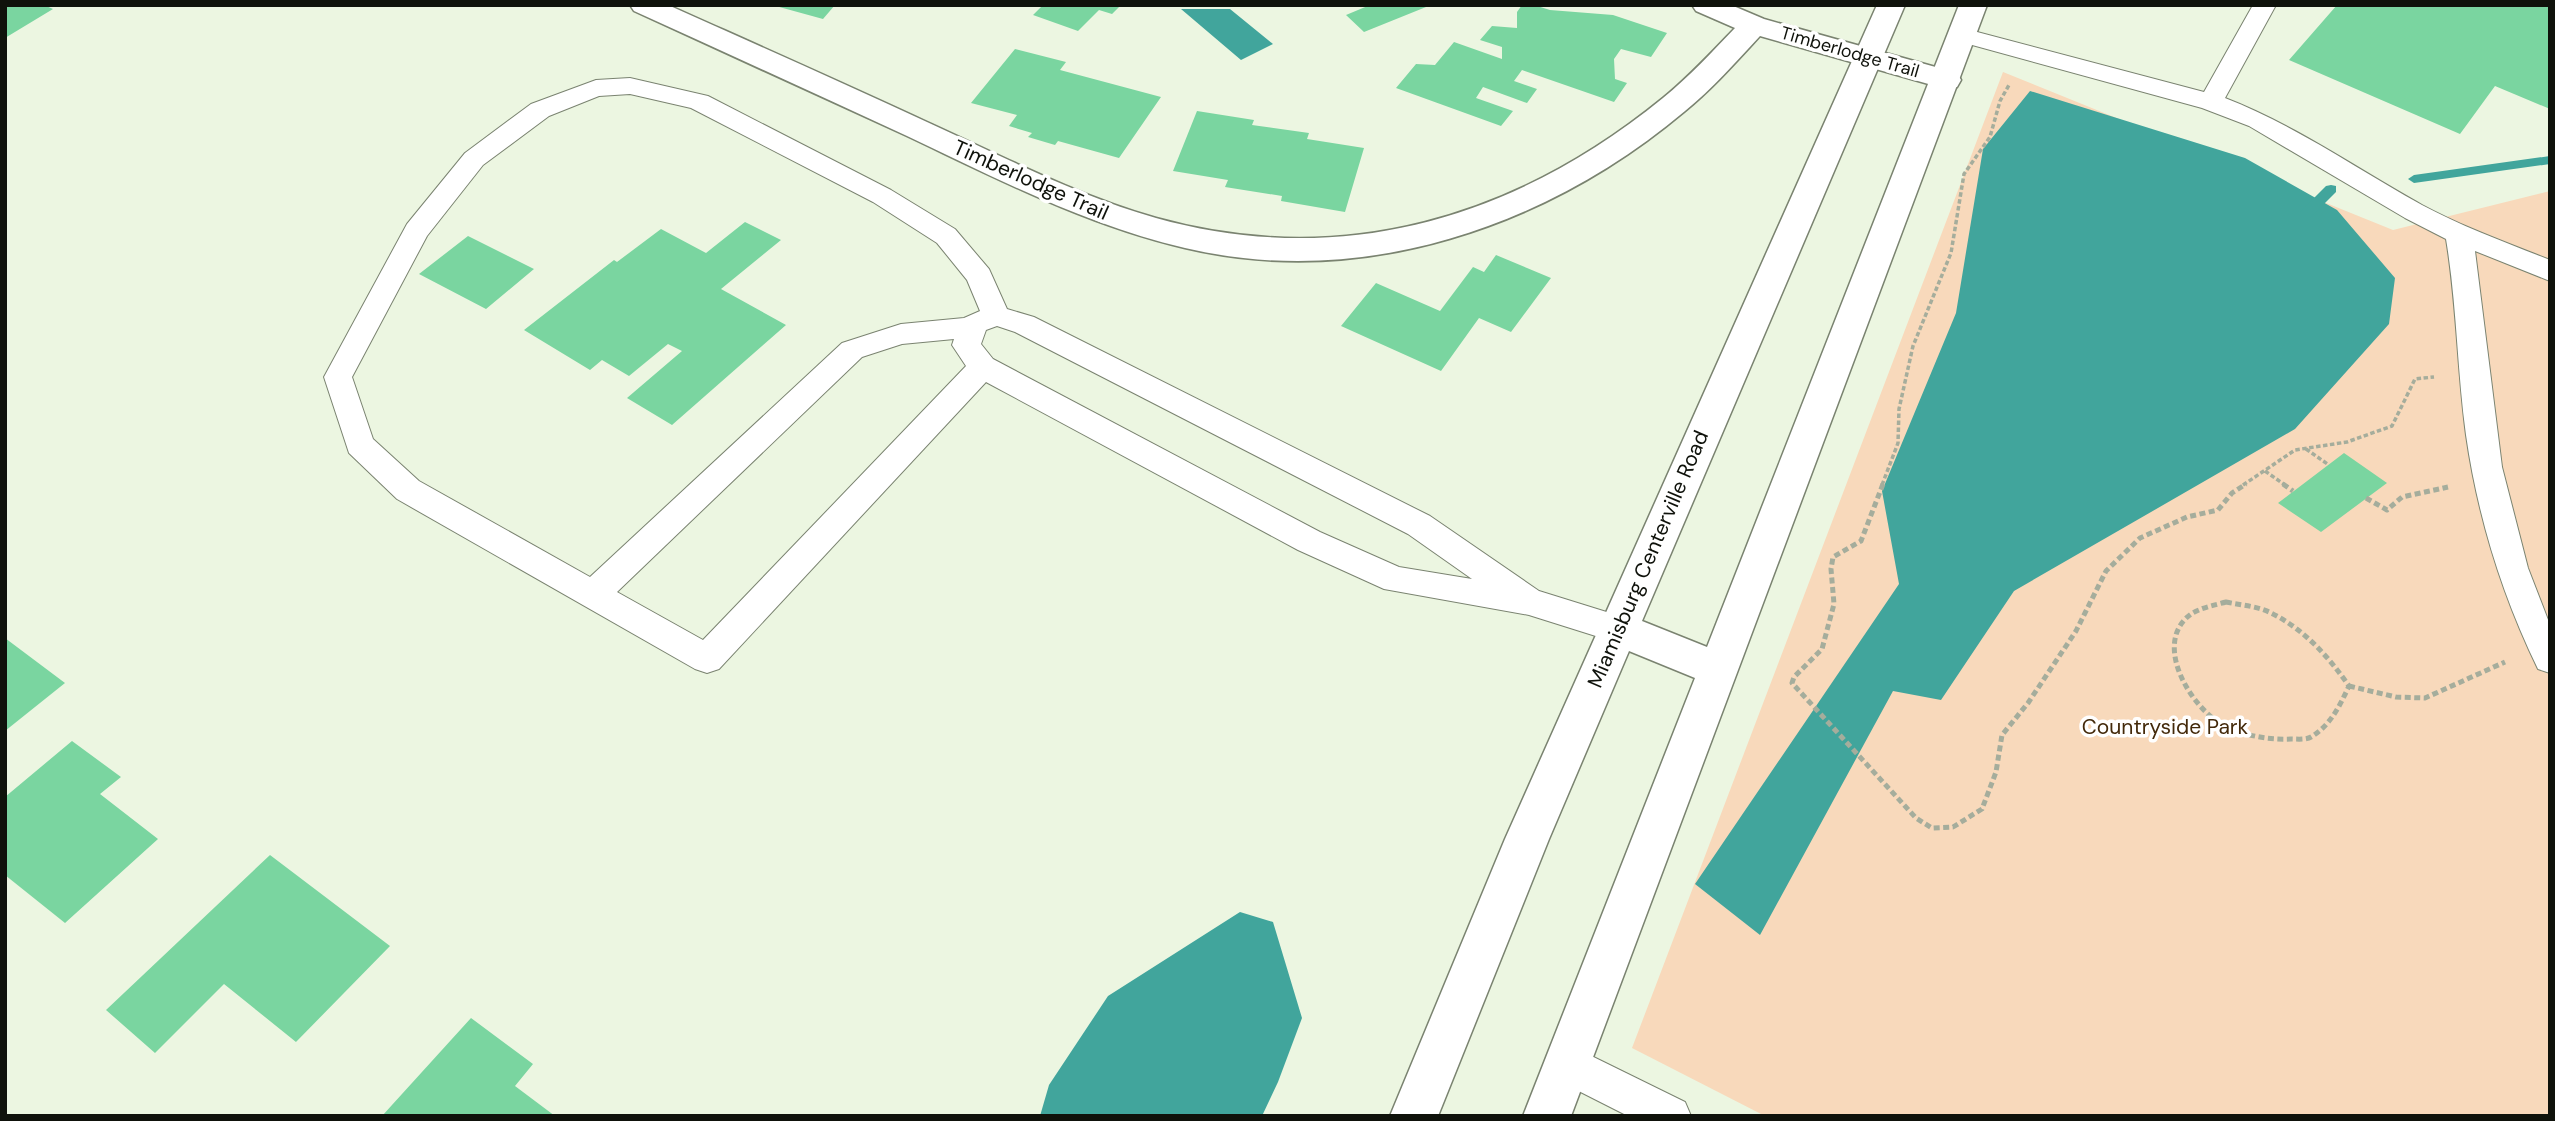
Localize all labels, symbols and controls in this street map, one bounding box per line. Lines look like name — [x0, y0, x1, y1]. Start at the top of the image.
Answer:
street label: Timberlodge Trail — [1778, 21, 1922, 83]
street label: Timberlodge Trail — [949, 133, 1113, 227]
street label: Miamisburg Centerville Road — [1581, 426, 1715, 692]
park label: Countryside Park — [2082, 713, 2249, 741]

